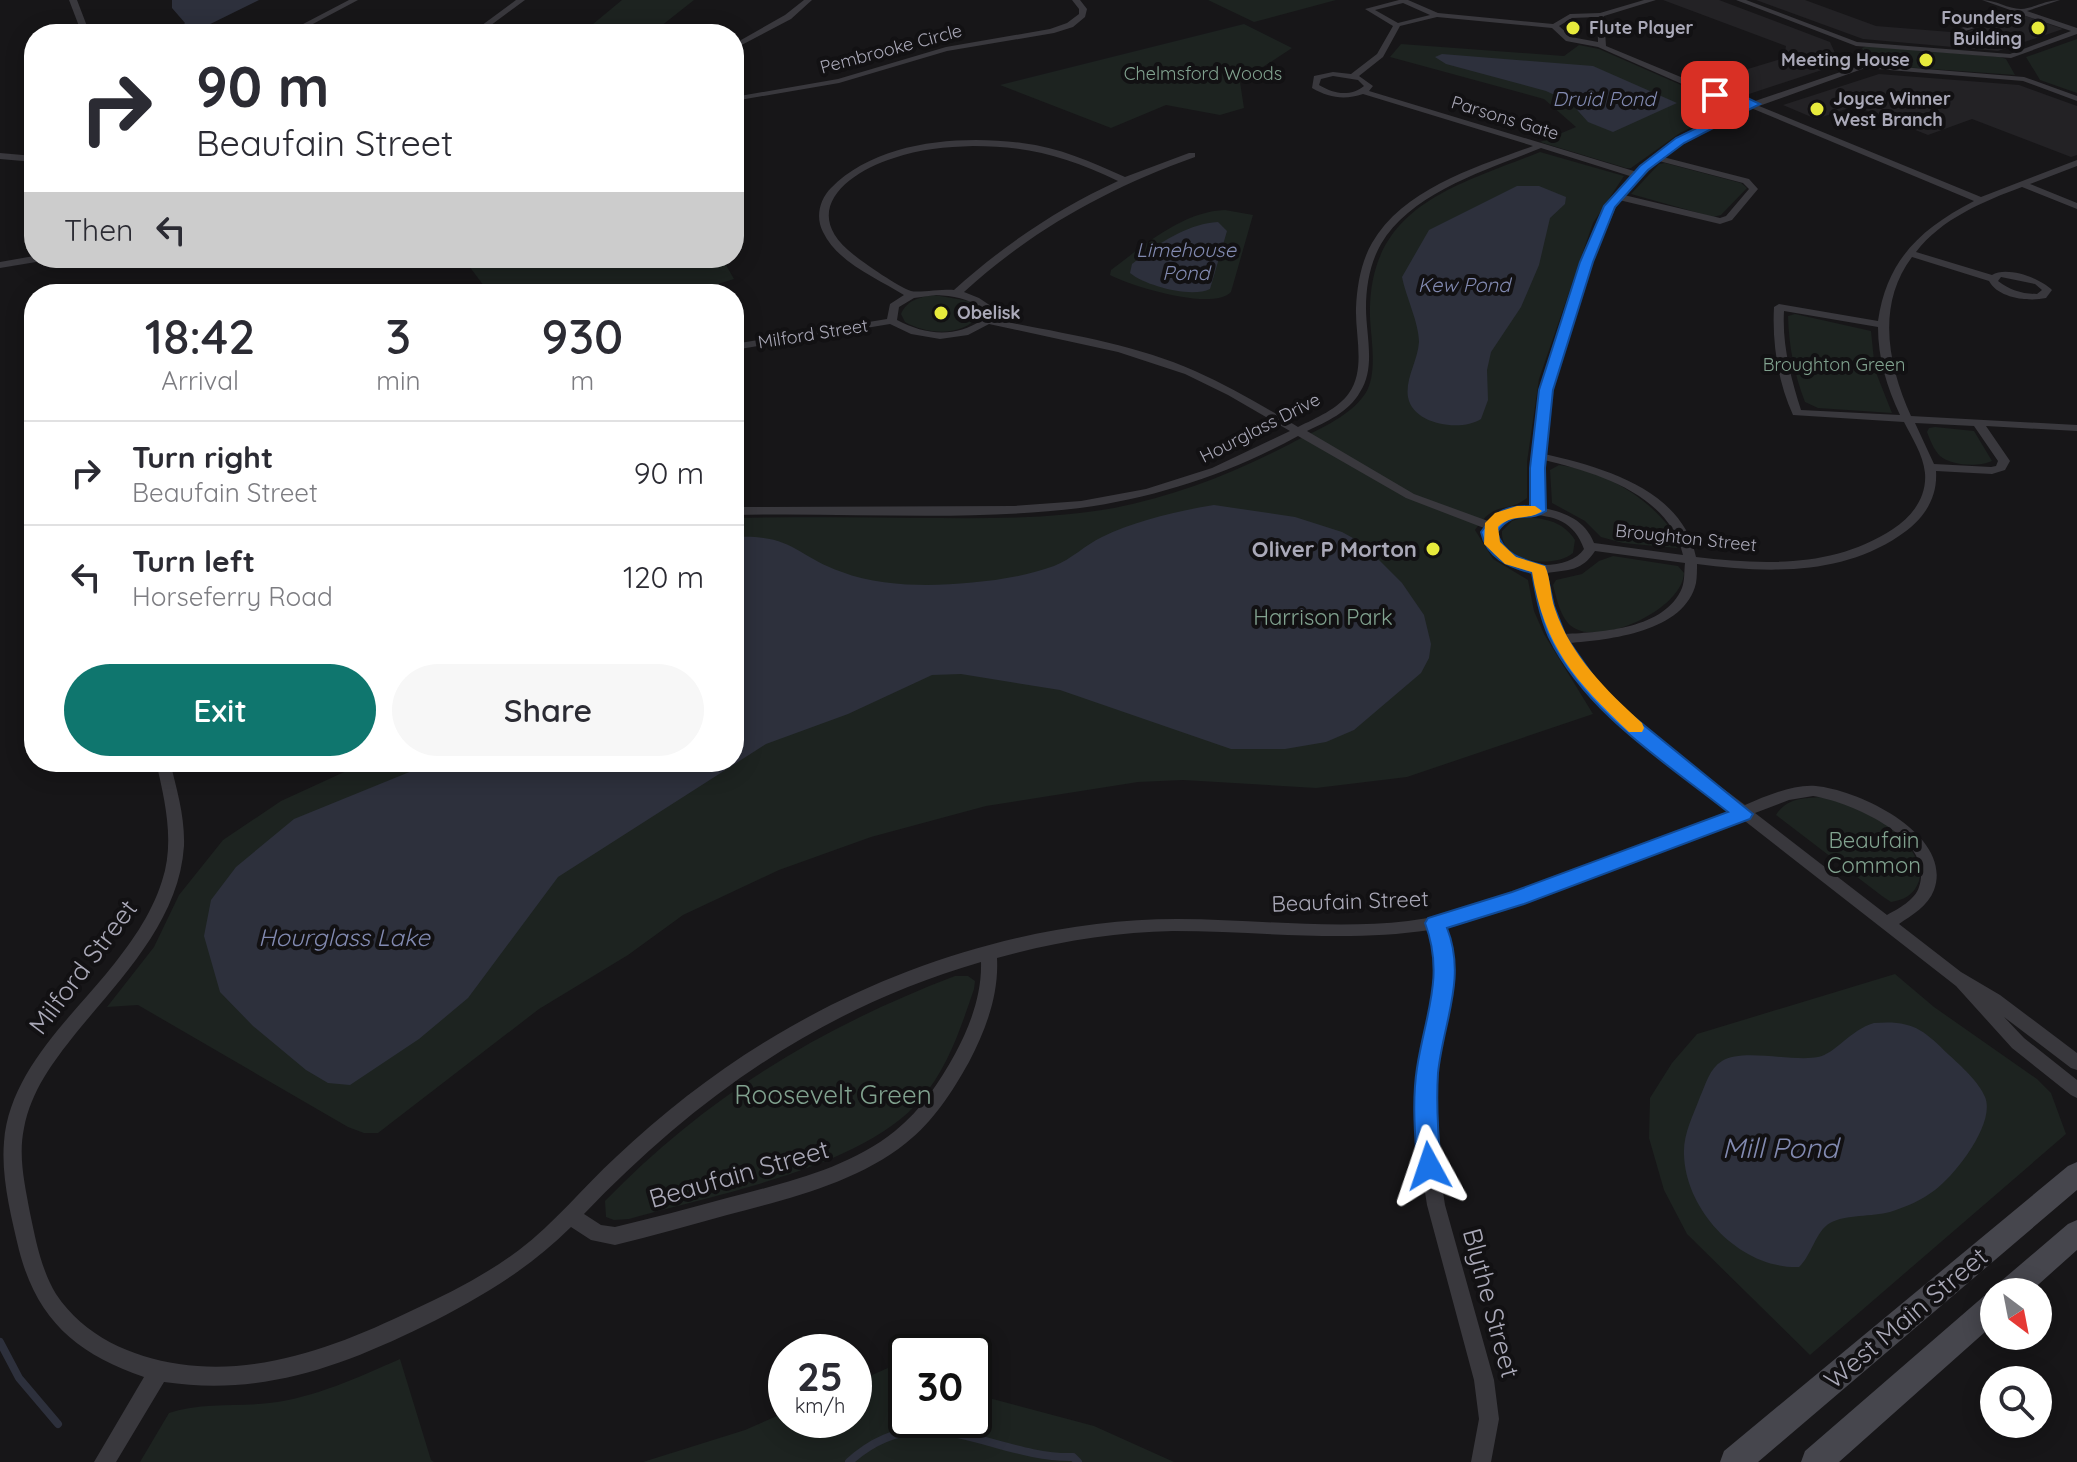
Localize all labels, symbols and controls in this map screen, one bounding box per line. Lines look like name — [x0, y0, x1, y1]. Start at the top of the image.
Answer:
place label: Founders Building — [1941, 6, 2022, 50]
place label: Flute Player — [1589, 16, 1693, 39]
street label: Pembrooke Circle — [817, 18, 964, 79]
marker: Flute Player — [1564, 19, 1582, 37]
marker: Founders Building — [2029, 19, 2047, 37]
place label: Meeting House — [1781, 48, 1910, 71]
text: 90 m — [196, 51, 330, 121]
marker: Meeting House — [1917, 51, 1935, 69]
icon: right — [64, 56, 168, 160]
pin — [1681, 61, 1749, 129]
park label: Chelmsford Woods — [1124, 62, 1282, 85]
icon: arrive — [1693, 73, 1737, 117]
water label: Druid Pond — [1553, 86, 1658, 111]
place label: Joyce Winner West Branch — [1833, 87, 1951, 131]
street label: Parsons Gate — [1449, 90, 1562, 145]
marker: Joyce Winner West Branch — [1808, 100, 1826, 118]
text: Beaufain Street — [196, 120, 453, 165]
icon: left — [149, 208, 193, 252]
text: Then — [64, 211, 133, 249]
water label: Limehouse Pond — [1136, 237, 1237, 285]
water label: Kew Pond — [1418, 272, 1513, 297]
place label: Obelisk — [957, 301, 1021, 324]
marker: Obelisk — [932, 304, 950, 322]
text: 18:42 — [145, 306, 255, 366]
text: 3 — [386, 306, 411, 366]
text: 930 — [541, 306, 623, 366]
street label: Milford Street — [756, 313, 870, 354]
park label: Broughton Green — [1763, 353, 1905, 376]
text: Arrival — [161, 364, 239, 397]
text: min — [376, 364, 421, 397]
text: m — [570, 364, 594, 397]
street label: Hourglass Drive — [1196, 387, 1324, 468]
text: Turn right — [132, 438, 273, 476]
icon: right — [64, 451, 108, 495]
text: 90 m — [634, 454, 704, 492]
text: Beaufain Street — [132, 476, 318, 509]
street label: Broughton Street — [1614, 519, 1758, 556]
place label: Oliver P Morton — [1252, 535, 1417, 563]
marker: Oliver P Morton — [1424, 540, 1442, 558]
text: Turn left — [132, 542, 255, 580]
icon: left — [64, 555, 108, 599]
text: 120 m — [623, 558, 704, 596]
text: Horseferry Road — [132, 580, 333, 613]
park label: Harrison Park — [1253, 603, 1393, 631]
button: Exit — [64, 664, 376, 756]
button: Share — [392, 664, 704, 756]
park label: Beaufain Common — [1827, 826, 1921, 879]
street label: Beaufain Street — [1271, 884, 1429, 918]
street label: Milford Street — [21, 893, 144, 1041]
water label: Hourglass Lake — [258, 922, 431, 952]
park label: Roosevelt Green — [734, 1078, 932, 1111]
position arrow — [1387, 1124, 1471, 1208]
water label: Mill Pond — [1722, 1130, 1841, 1165]
street label: Beaufain Street — [645, 1132, 833, 1215]
street label: Blythe Street — [1456, 1224, 1527, 1381]
street label: West Main Street — [1817, 1240, 1994, 1396]
north arrow — [1980, 1278, 2052, 1350]
map controls — [1980, 1278, 2052, 1438]
speed limit sign: 30 — [888, 1334, 992, 1438]
text: 25 — [797, 1351, 843, 1401]
button: search — [1980, 1366, 2052, 1438]
text: km/h — [795, 1393, 845, 1418]

